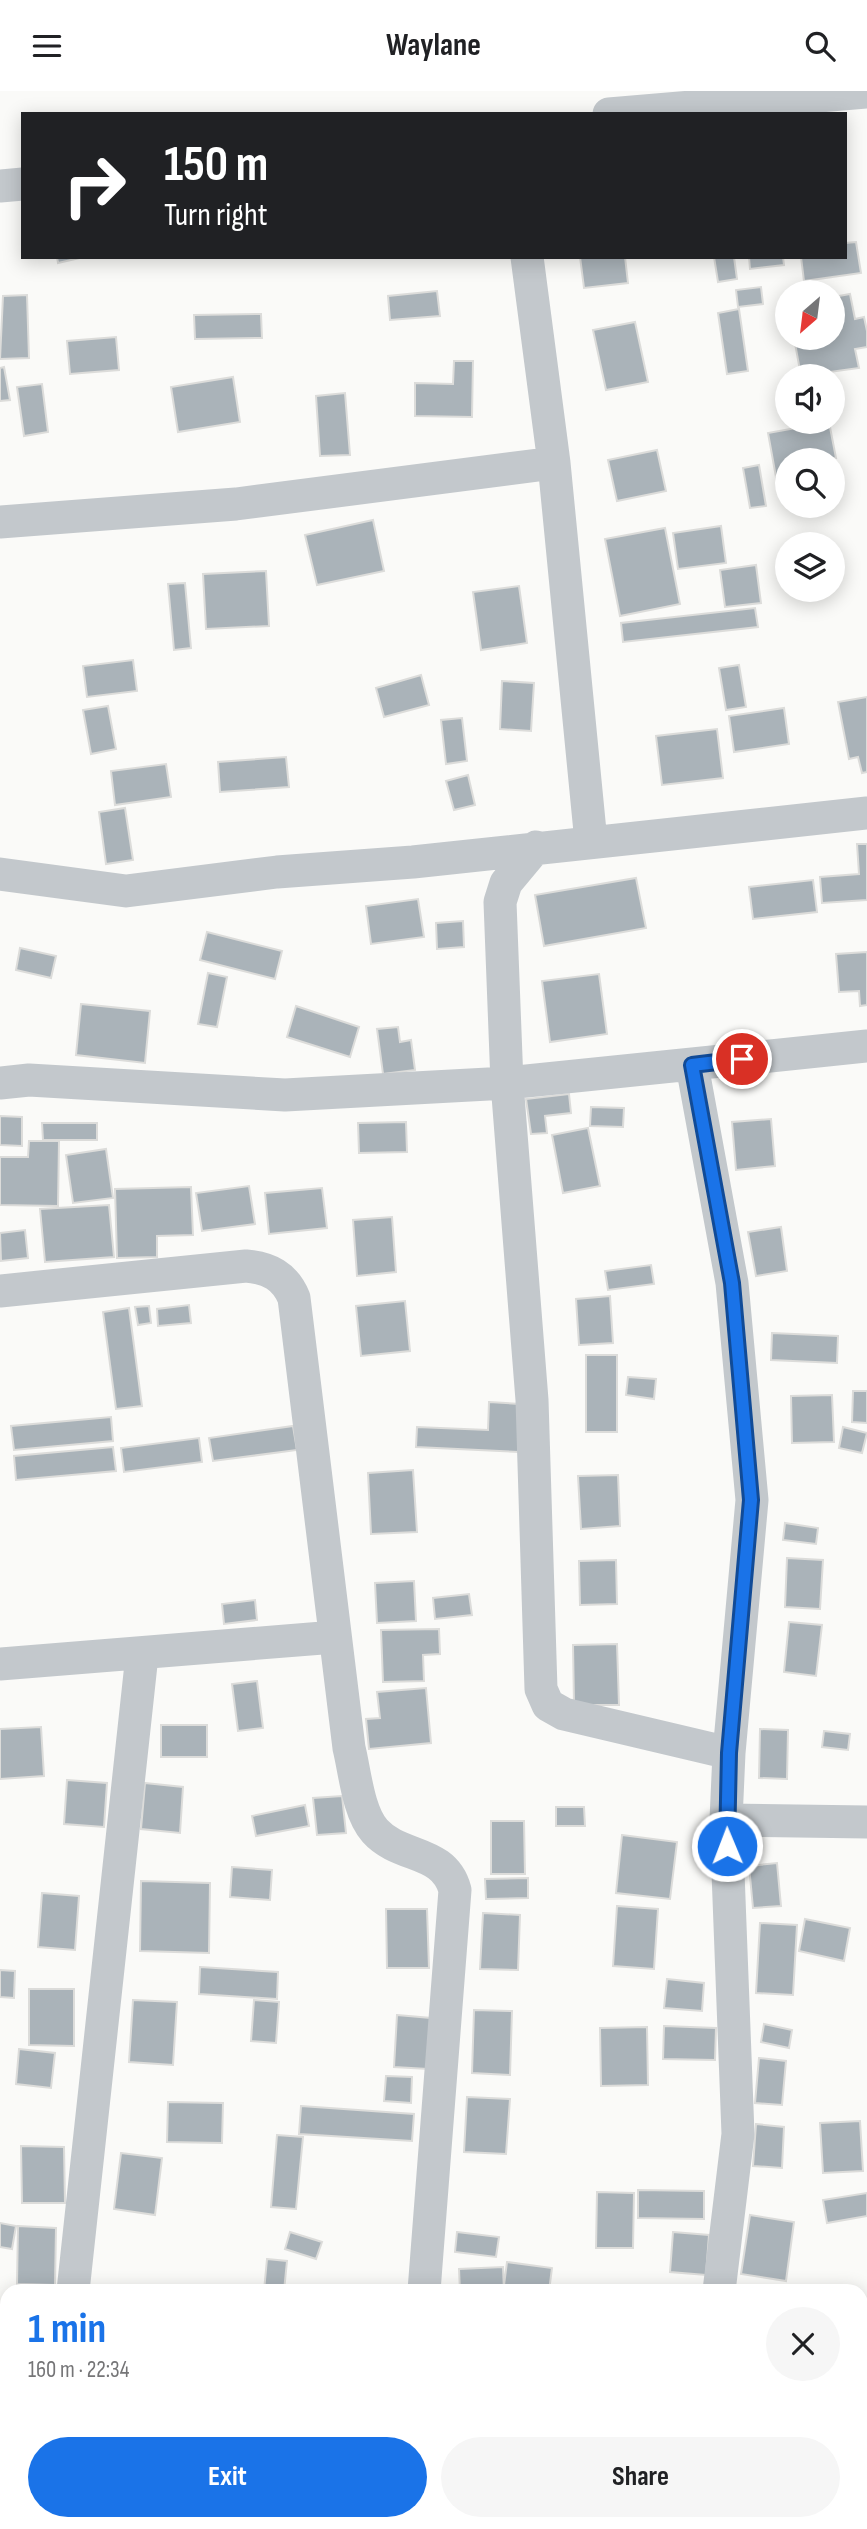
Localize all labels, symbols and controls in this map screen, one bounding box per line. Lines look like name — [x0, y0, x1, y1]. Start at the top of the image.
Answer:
text: Waylane — [386, 26, 481, 65]
icon: menu — [28, 27, 66, 65]
icon: search — [801, 27, 839, 65]
text: 150 m — [164, 136, 268, 195]
icon: right — [49, 140, 140, 231]
text: Turn right — [164, 196, 268, 235]
north arrow — [775, 280, 845, 350]
map controls — [775, 280, 845, 602]
button: sound — [775, 364, 845, 434]
button: search — [775, 448, 845, 518]
button: layers — [775, 532, 845, 602]
pin — [712, 1029, 772, 1089]
icon: arrive — [723, 1040, 761, 1078]
position arrow — [690, 1809, 764, 1883]
text: 1 min — [28, 2304, 106, 2355]
button: close — [766, 2307, 840, 2381]
text: 160 m · 22:34 — [28, 2356, 129, 2384]
button: Exit — [28, 2437, 427, 2517]
button: Share — [441, 2437, 840, 2517]

